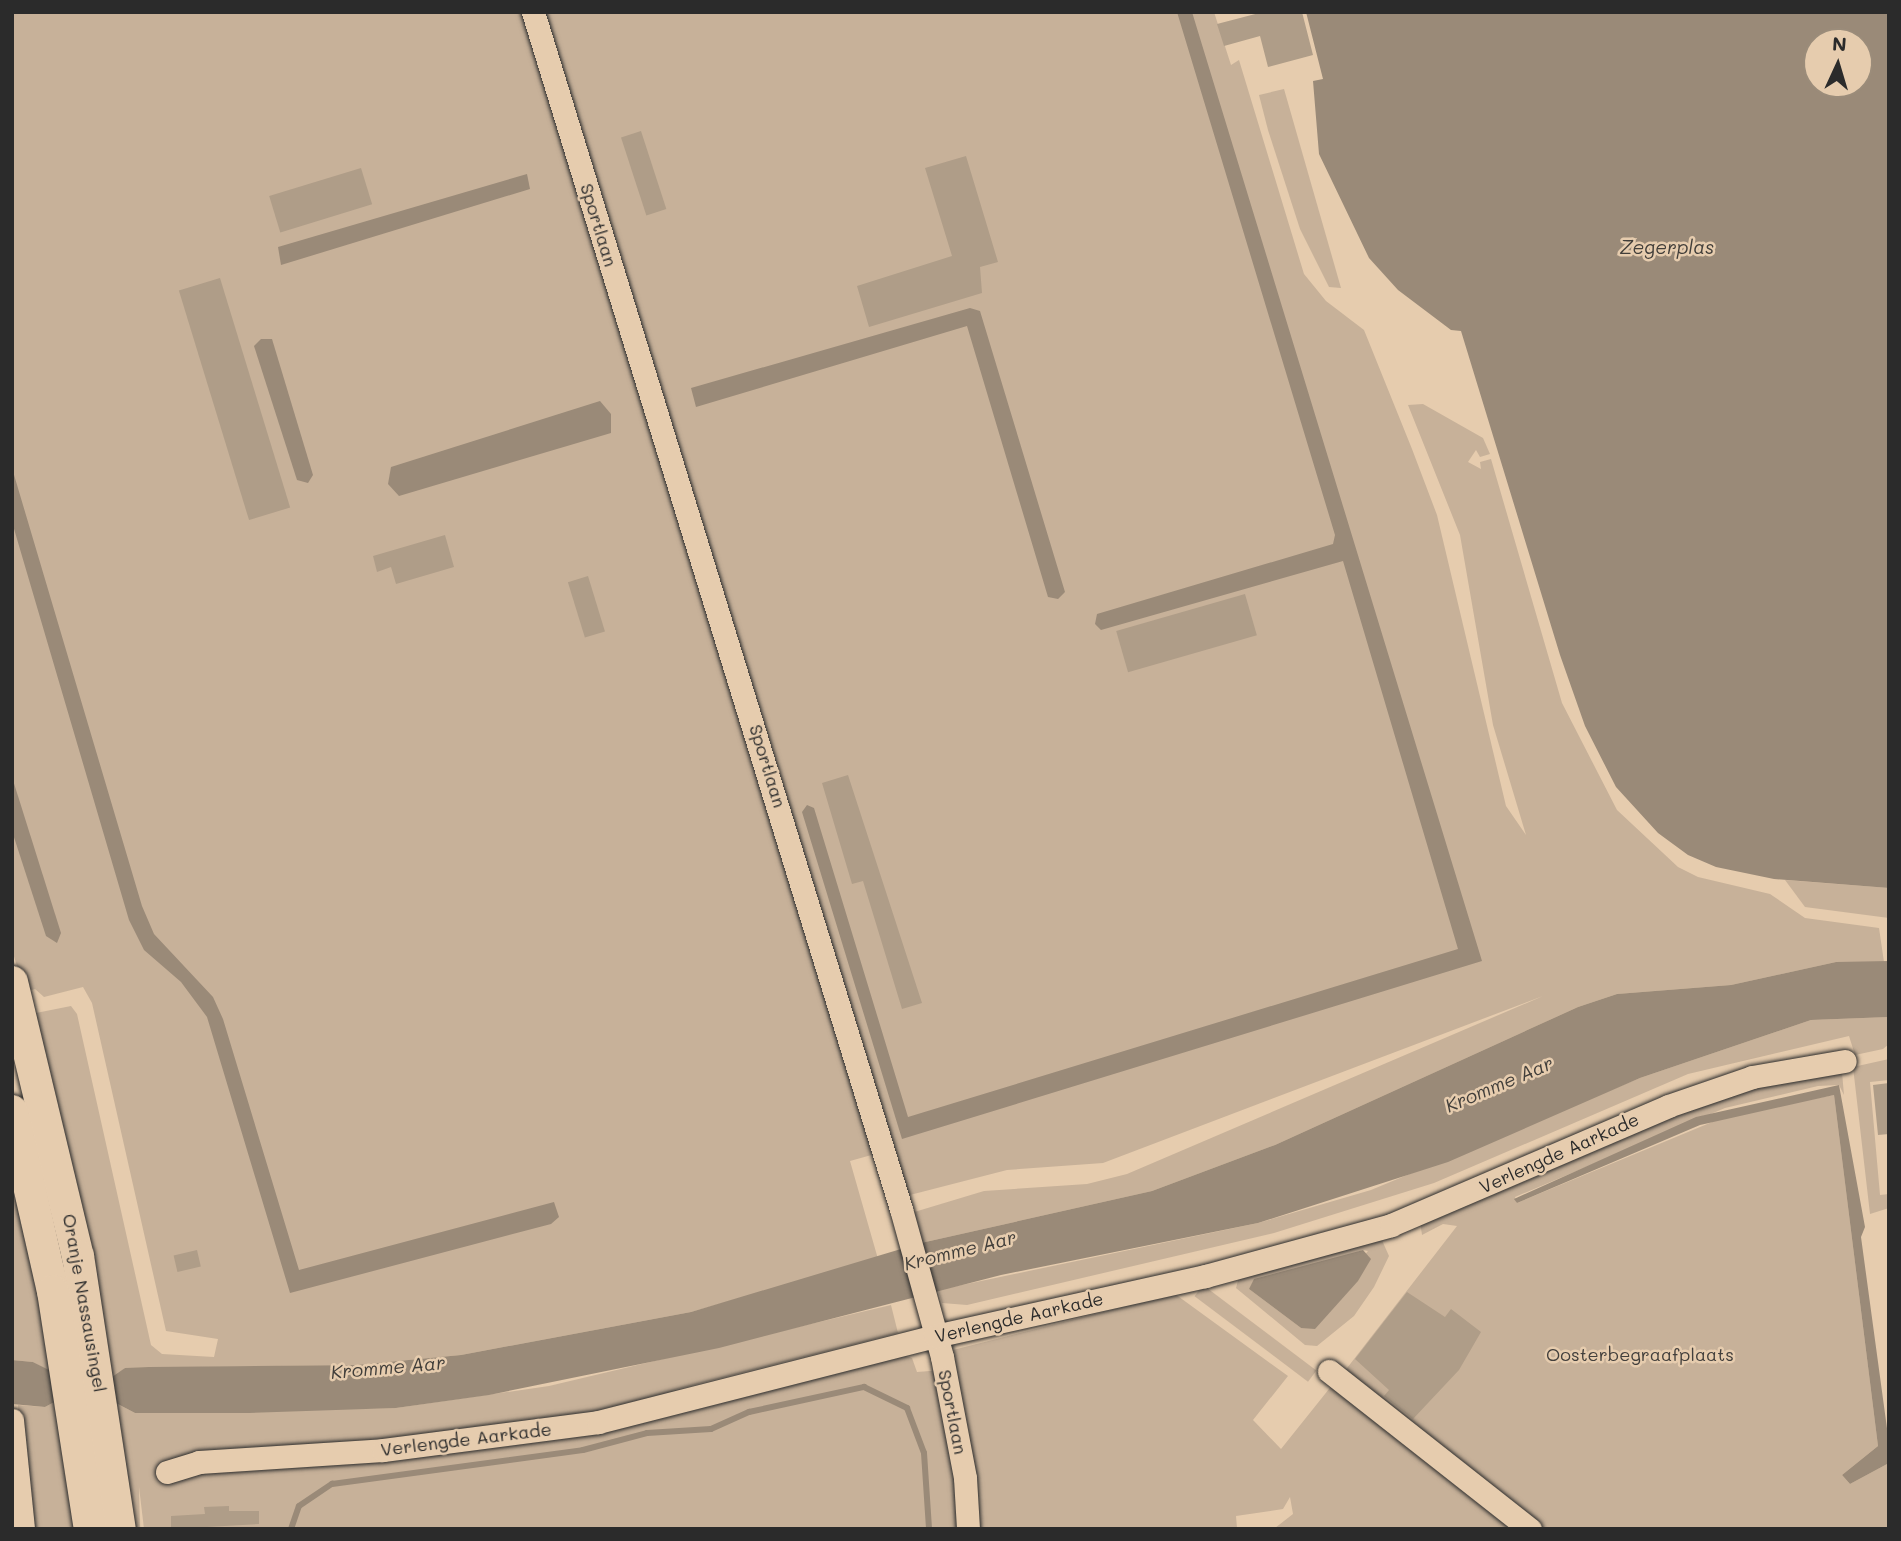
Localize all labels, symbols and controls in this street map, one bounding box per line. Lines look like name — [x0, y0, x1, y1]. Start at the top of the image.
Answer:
north arrow — [1803, 28, 1873, 98]
text: N — [1831, 31, 1847, 57]
street label: Sportlaan — [576, 181, 622, 269]
water label: Zegerplas — [1620, 236, 1714, 258]
street label: Sportlaan — [745, 722, 791, 810]
water label: Kromme Aar — [1442, 1051, 1556, 1117]
street label: Verlengde Aarkade — [1476, 1108, 1642, 1198]
street label: Oranje Nassausingel — [59, 1212, 111, 1394]
water label: Kromme Aar — [901, 1225, 1019, 1275]
street label: Verlengde Aarkade — [933, 1287, 1105, 1347]
park label: Oosterbegraafplaats — [1546, 1343, 1734, 1365]
water label: Kromme Aar — [330, 1351, 446, 1383]
street label: Sportlaan — [934, 1368, 972, 1456]
street label: Verlengde Aarkade — [379, 1418, 553, 1460]

